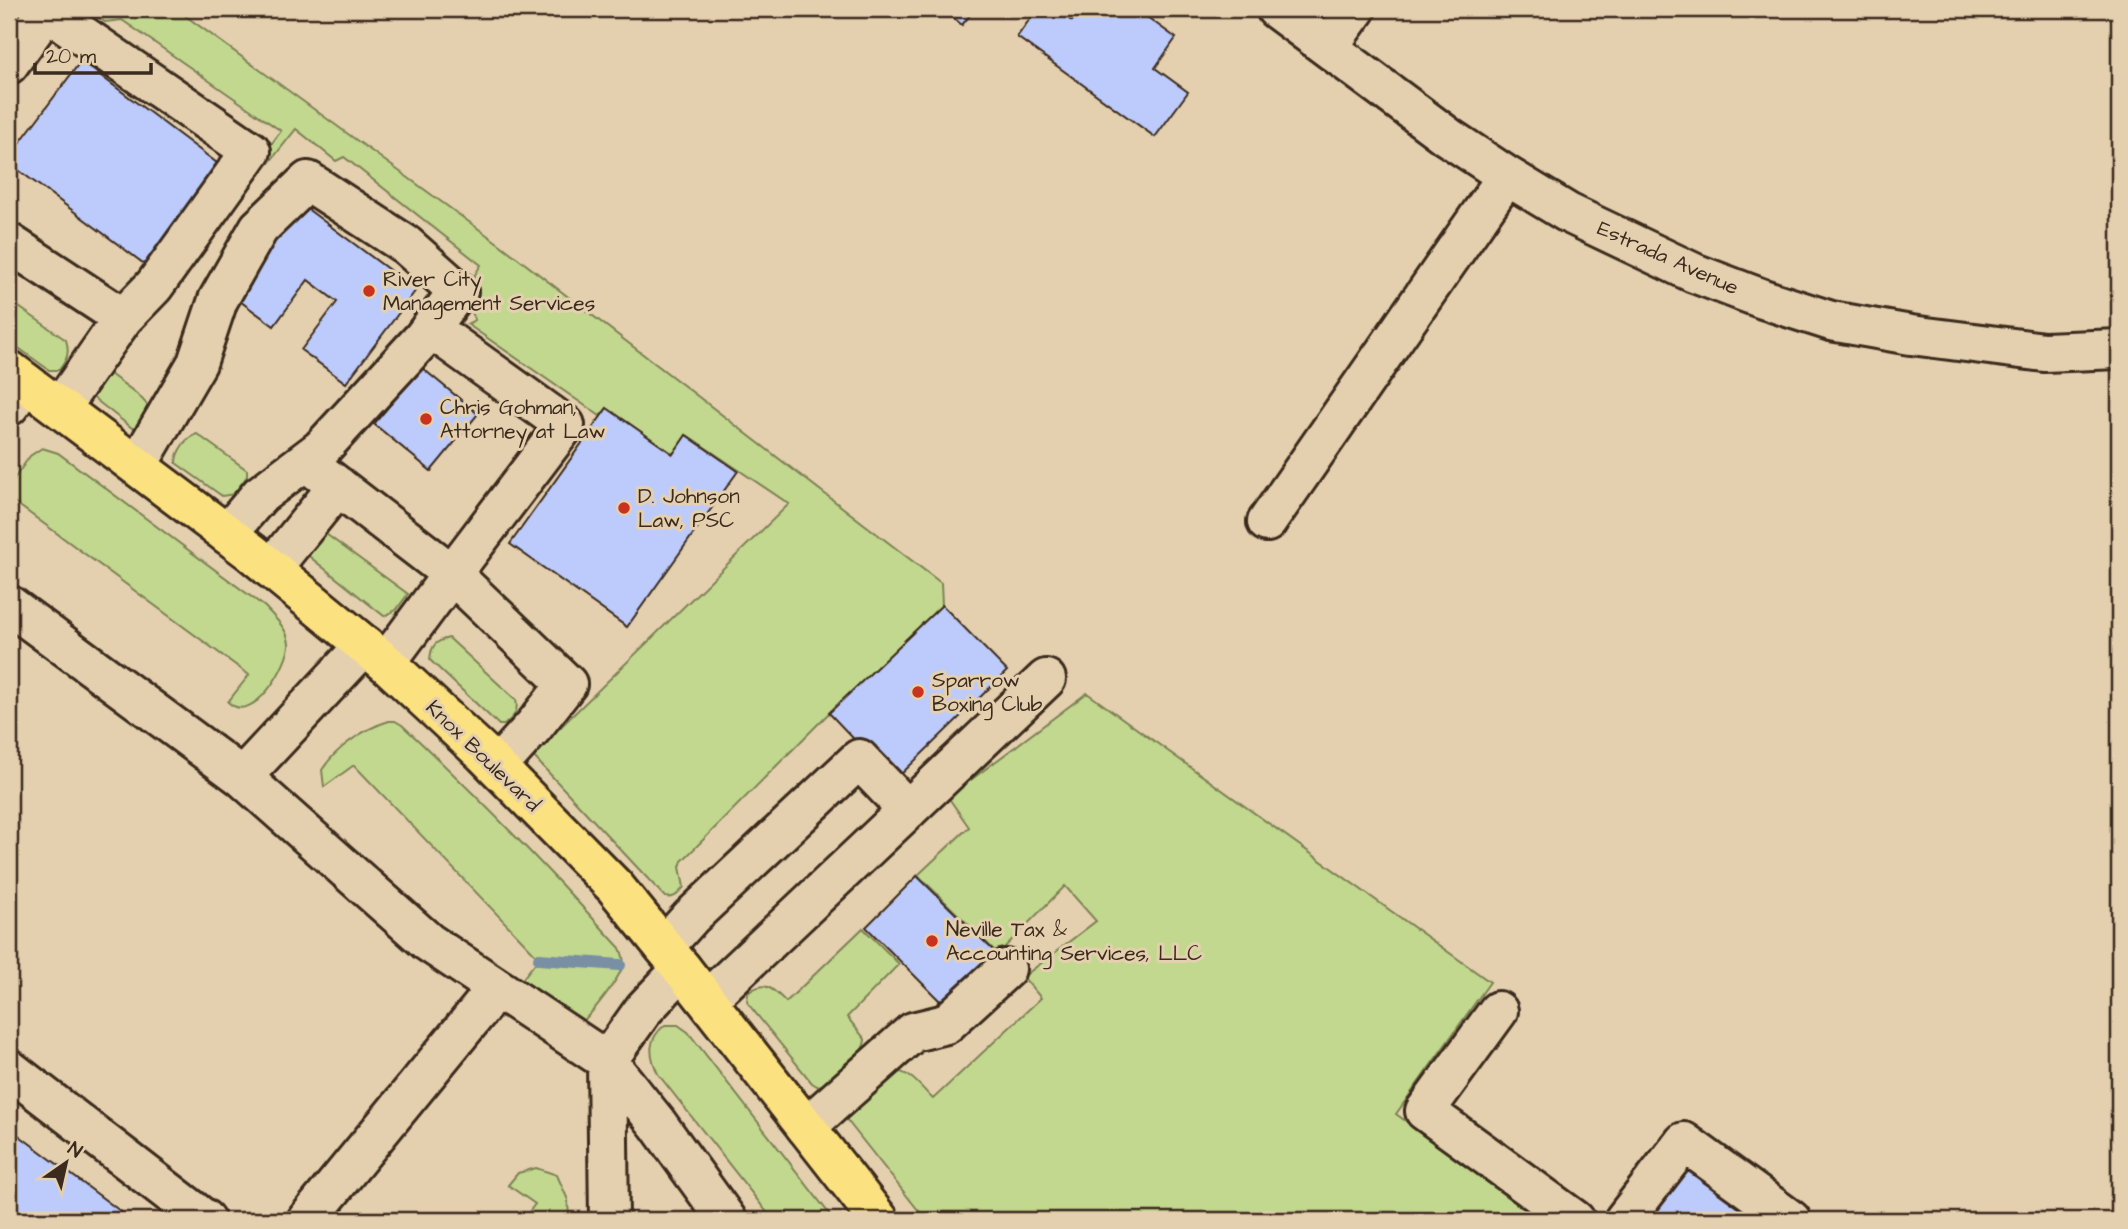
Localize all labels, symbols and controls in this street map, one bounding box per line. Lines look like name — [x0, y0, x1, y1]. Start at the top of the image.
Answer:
scale bar — [35, 32, 150, 76]
text: 20 m — [46, 42, 97, 71]
street label: Estrada Avenue — [1593, 214, 1743, 302]
place label: River City Management Services — [383, 265, 595, 320]
marker: River City Management Services — [361, 283, 377, 299]
place label: Chris Gohman, Attorney at Law — [440, 393, 605, 448]
marker: Chris Gohman, Attorney at Law — [418, 411, 434, 427]
place label: D. Johnson Law, PSC — [638, 482, 740, 535]
marker: D. Johnson Law, PSC — [616, 500, 632, 516]
place label: Sparrow Boxing Club — [932, 666, 1042, 721]
marker: Sparrow Boxing Club — [910, 684, 926, 700]
street label: Knox Boulevard — [419, 694, 547, 818]
place label: Neville Tax & Accounting Services, LLC — [946, 915, 1202, 970]
marker: Neville Tax & Accounting Services, LLC — [924, 933, 940, 949]
north arrow — [32, 1128, 102, 1198]
text: N — [62, 1136, 87, 1165]

